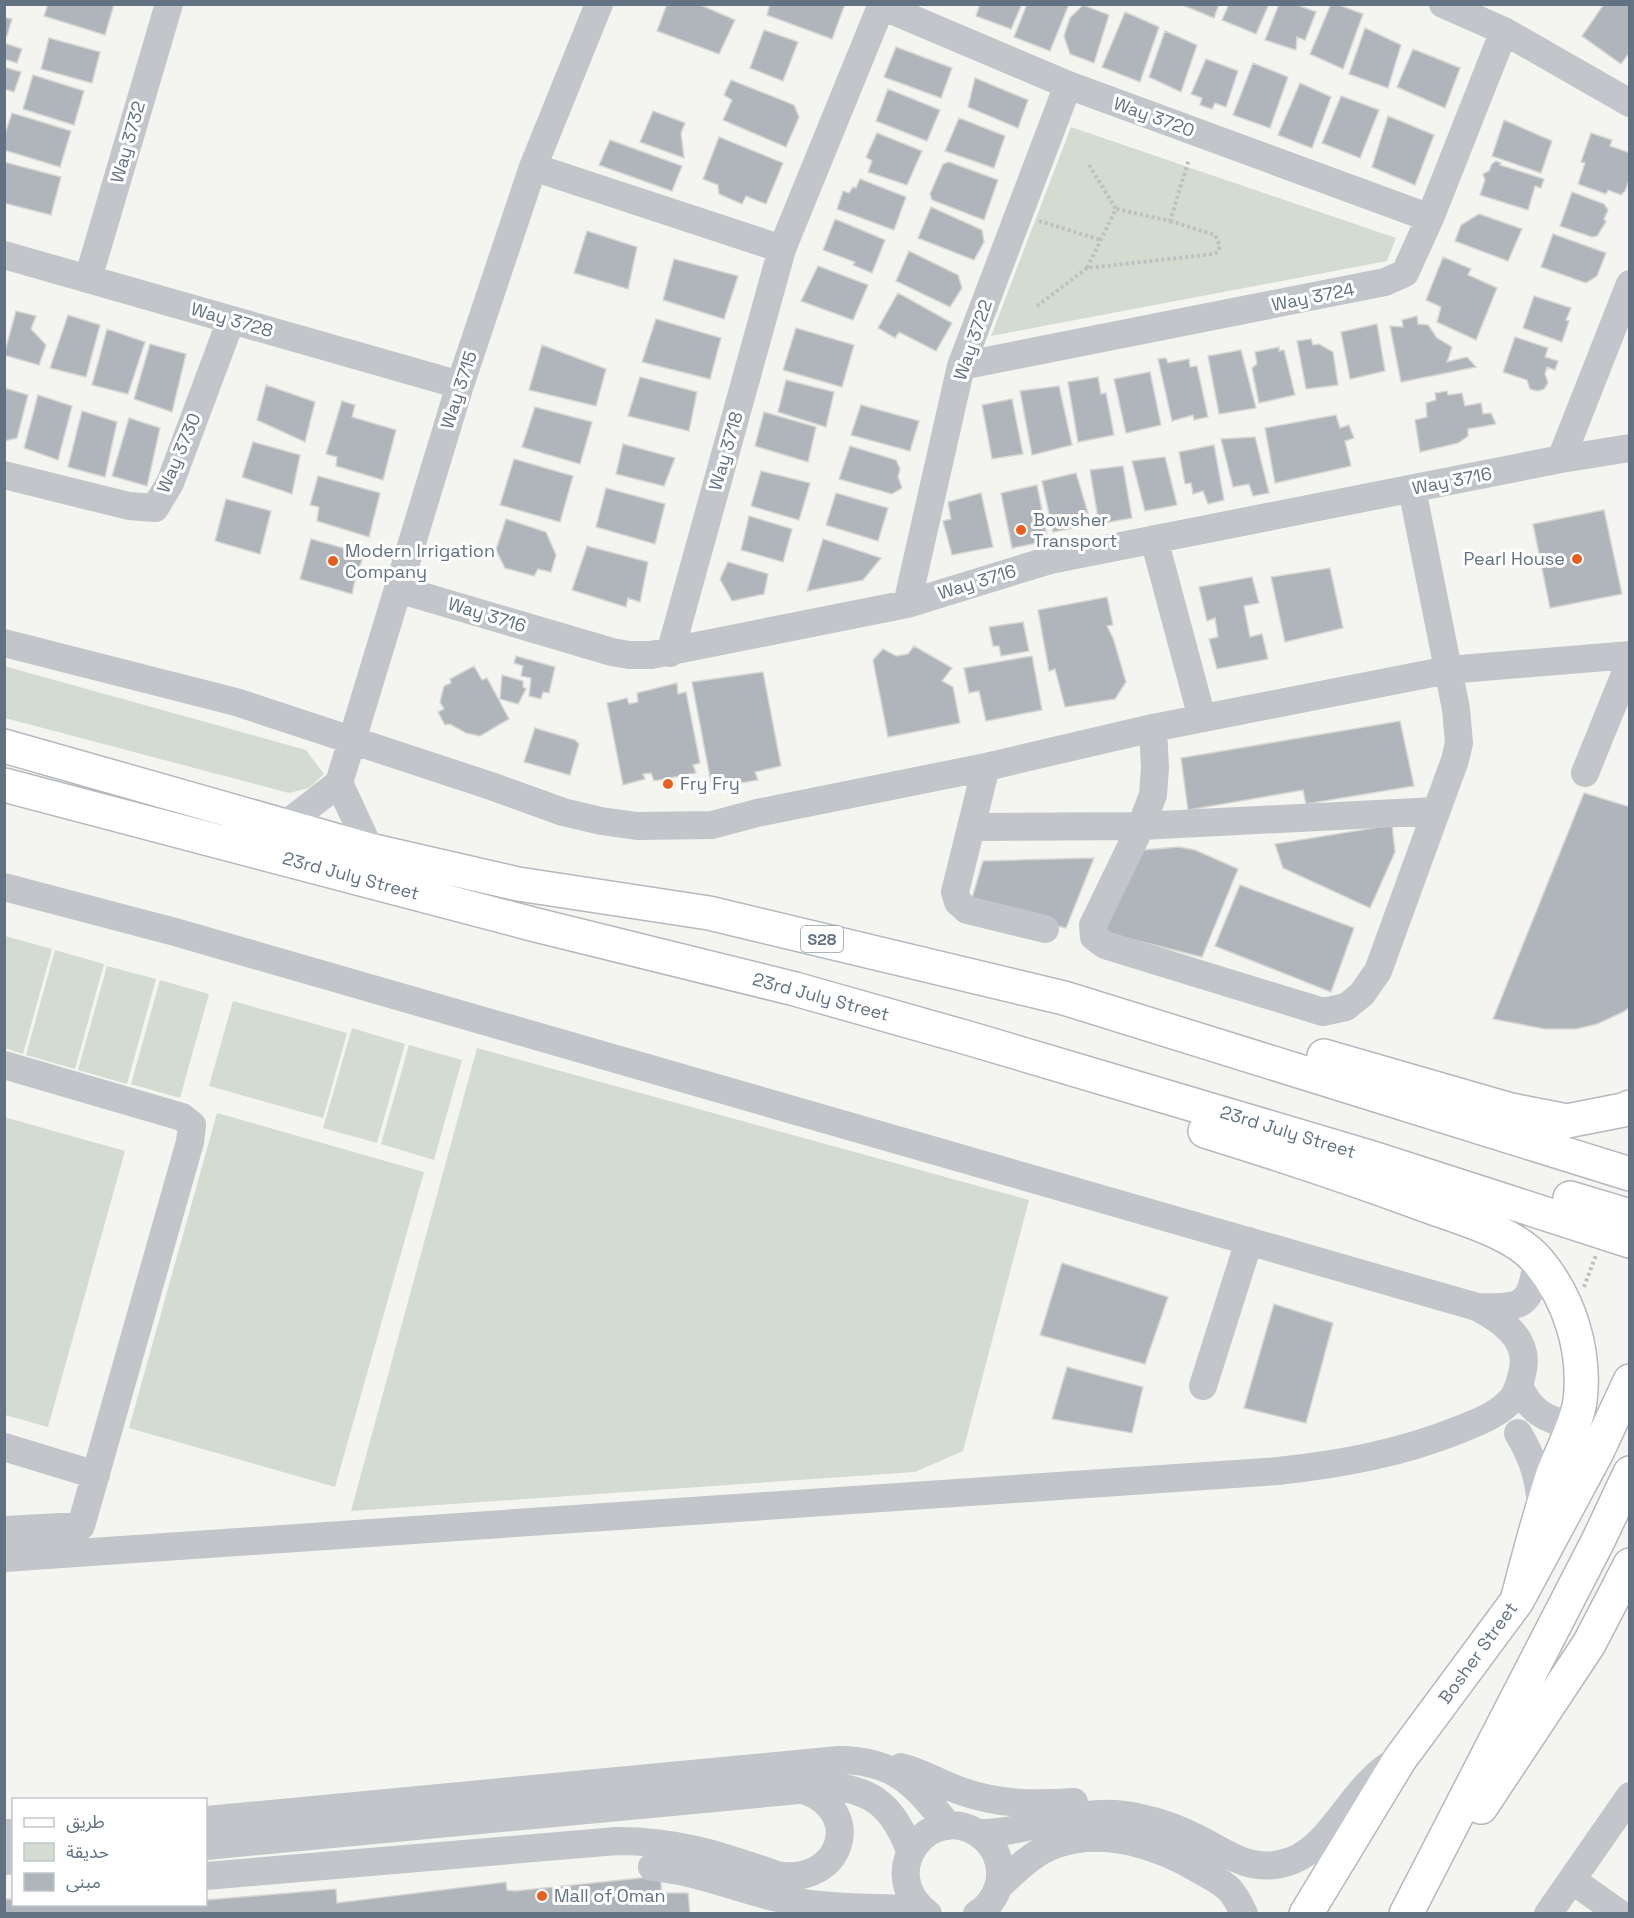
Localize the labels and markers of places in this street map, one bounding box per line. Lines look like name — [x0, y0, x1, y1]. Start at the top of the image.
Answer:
place label: Bowsher Transport — [1033, 508, 1117, 552]
marker: Bowsher Transport — [1014, 523, 1028, 537]
place label: Modern Irrigation Company — [345, 539, 495, 583]
place label: Pearl House — [1464, 547, 1565, 570]
marker: Pearl House — [1570, 552, 1584, 566]
marker: Modern Irrigation Company — [326, 554, 340, 568]
place label: Fry Fry — [680, 772, 740, 795]
marker: Fry Fry — [661, 777, 675, 791]
place label: Mall of Oman — [554, 1884, 666, 1907]
marker: Mall of Oman — [535, 1889, 549, 1903]

